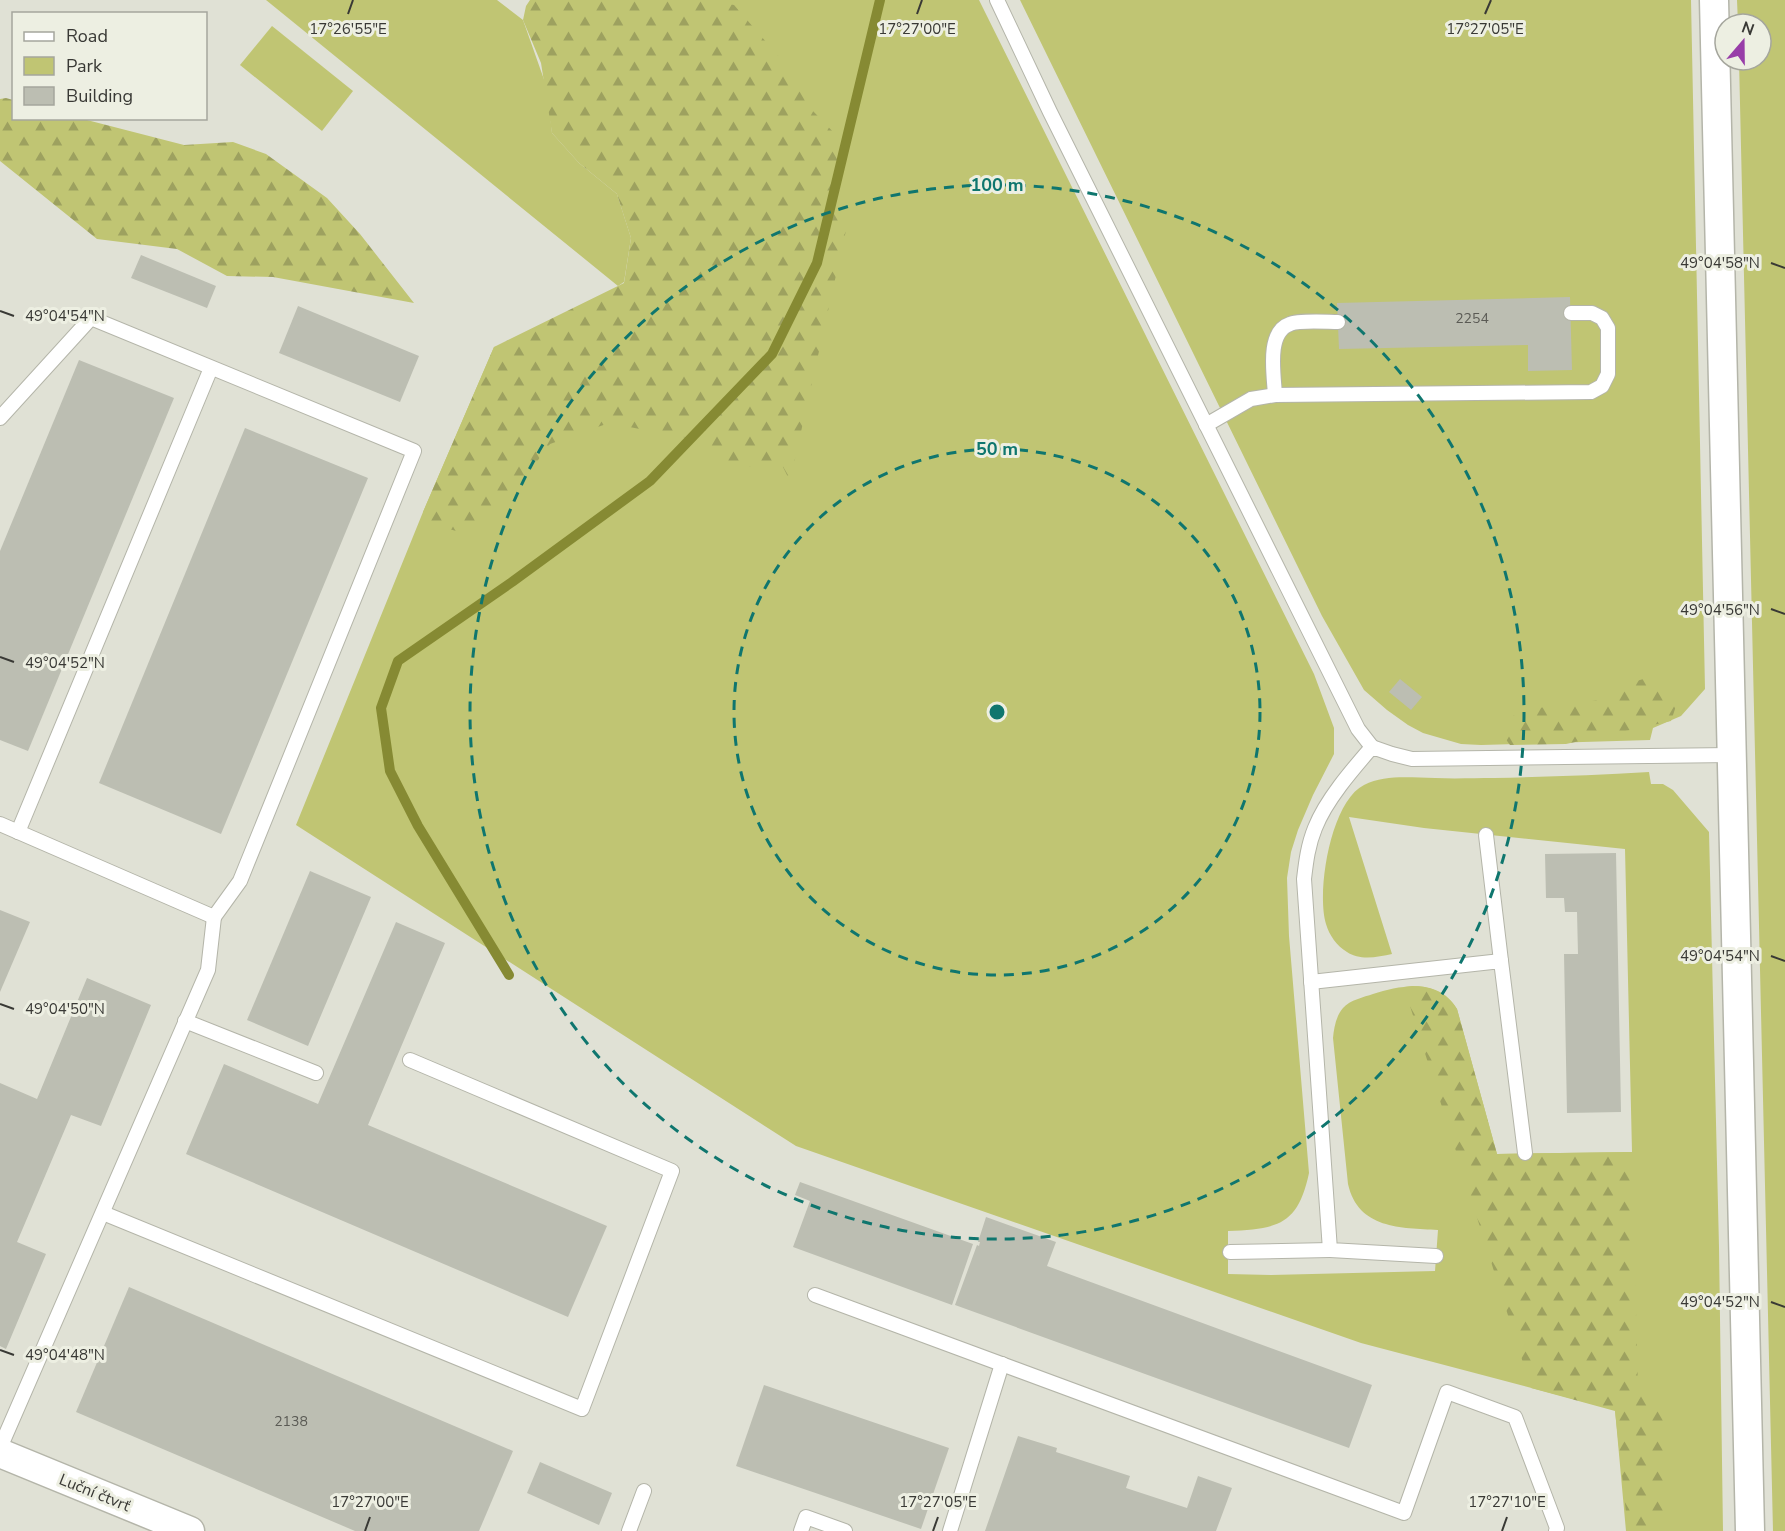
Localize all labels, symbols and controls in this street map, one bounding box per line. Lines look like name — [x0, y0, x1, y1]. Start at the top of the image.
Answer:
legend — [12, 12, 207, 120]
north arrow — [1713, 12, 1773, 72]
text: N — [1738, 16, 1757, 41]
text: 17°26'55"E — [309, 19, 387, 39]
text: 17°27'00"E — [878, 19, 956, 39]
text: 17°27'05"E — [1446, 19, 1524, 39]
text: Road — [66, 24, 108, 48]
text: Park — [66, 54, 103, 78]
text: Building — [66, 84, 133, 108]
text: 100 m — [970, 173, 1024, 197]
text: 49°04'58"N — [1680, 253, 1760, 273]
text: 49°04'54"N — [25, 306, 105, 326]
house number: 2254 — [1455, 309, 1489, 328]
text: 50 m — [976, 437, 1018, 461]
text: 49°04'56"N — [1680, 600, 1760, 620]
text: 49°04'52"N — [25, 653, 105, 673]
centre of rings — [987, 702, 1007, 722]
text: 49°04'54"N — [1680, 946, 1760, 966]
text: 49°04'50"N — [25, 999, 105, 1019]
text: 49°04'52"N — [1680, 1292, 1760, 1312]
text: 49°04'48"N — [25, 1345, 105, 1365]
house number: 2138 — [274, 1412, 308, 1431]
street label: Luční čtvrť — [56, 1469, 134, 1517]
text: 17°27'00"E — [331, 1492, 409, 1512]
text: 17°27'05"E — [899, 1492, 977, 1512]
text: 17°27'10"E — [1468, 1492, 1546, 1512]

